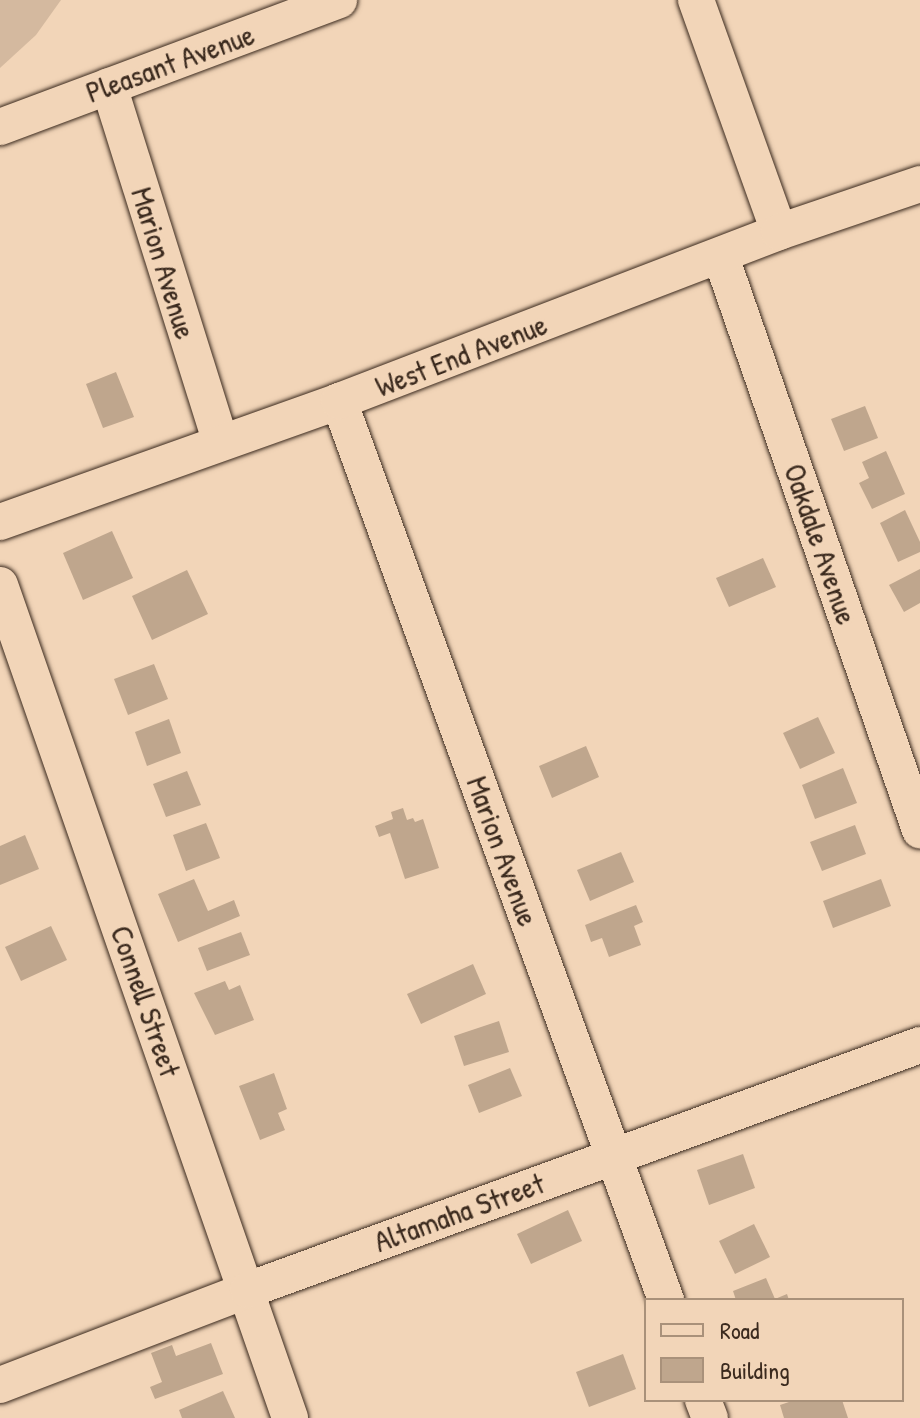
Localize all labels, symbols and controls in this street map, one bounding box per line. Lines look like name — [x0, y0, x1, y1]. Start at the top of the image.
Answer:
street label: Pleasant Avenue — [81, 16, 259, 110]
street label: Marion Avenue — [124, 183, 204, 343]
street label: West End Avenue — [370, 306, 552, 404]
street label: Oakdale Avenue — [777, 459, 865, 629]
street label: Marion Avenue — [459, 771, 547, 931]
street label: Connell Street — [103, 921, 189, 1081]
street label: Altamaha Street — [369, 1165, 549, 1259]
legend — [644, 1298, 904, 1402]
text: Road — [720, 1314, 759, 1346]
text: Building — [720, 1354, 790, 1386]

